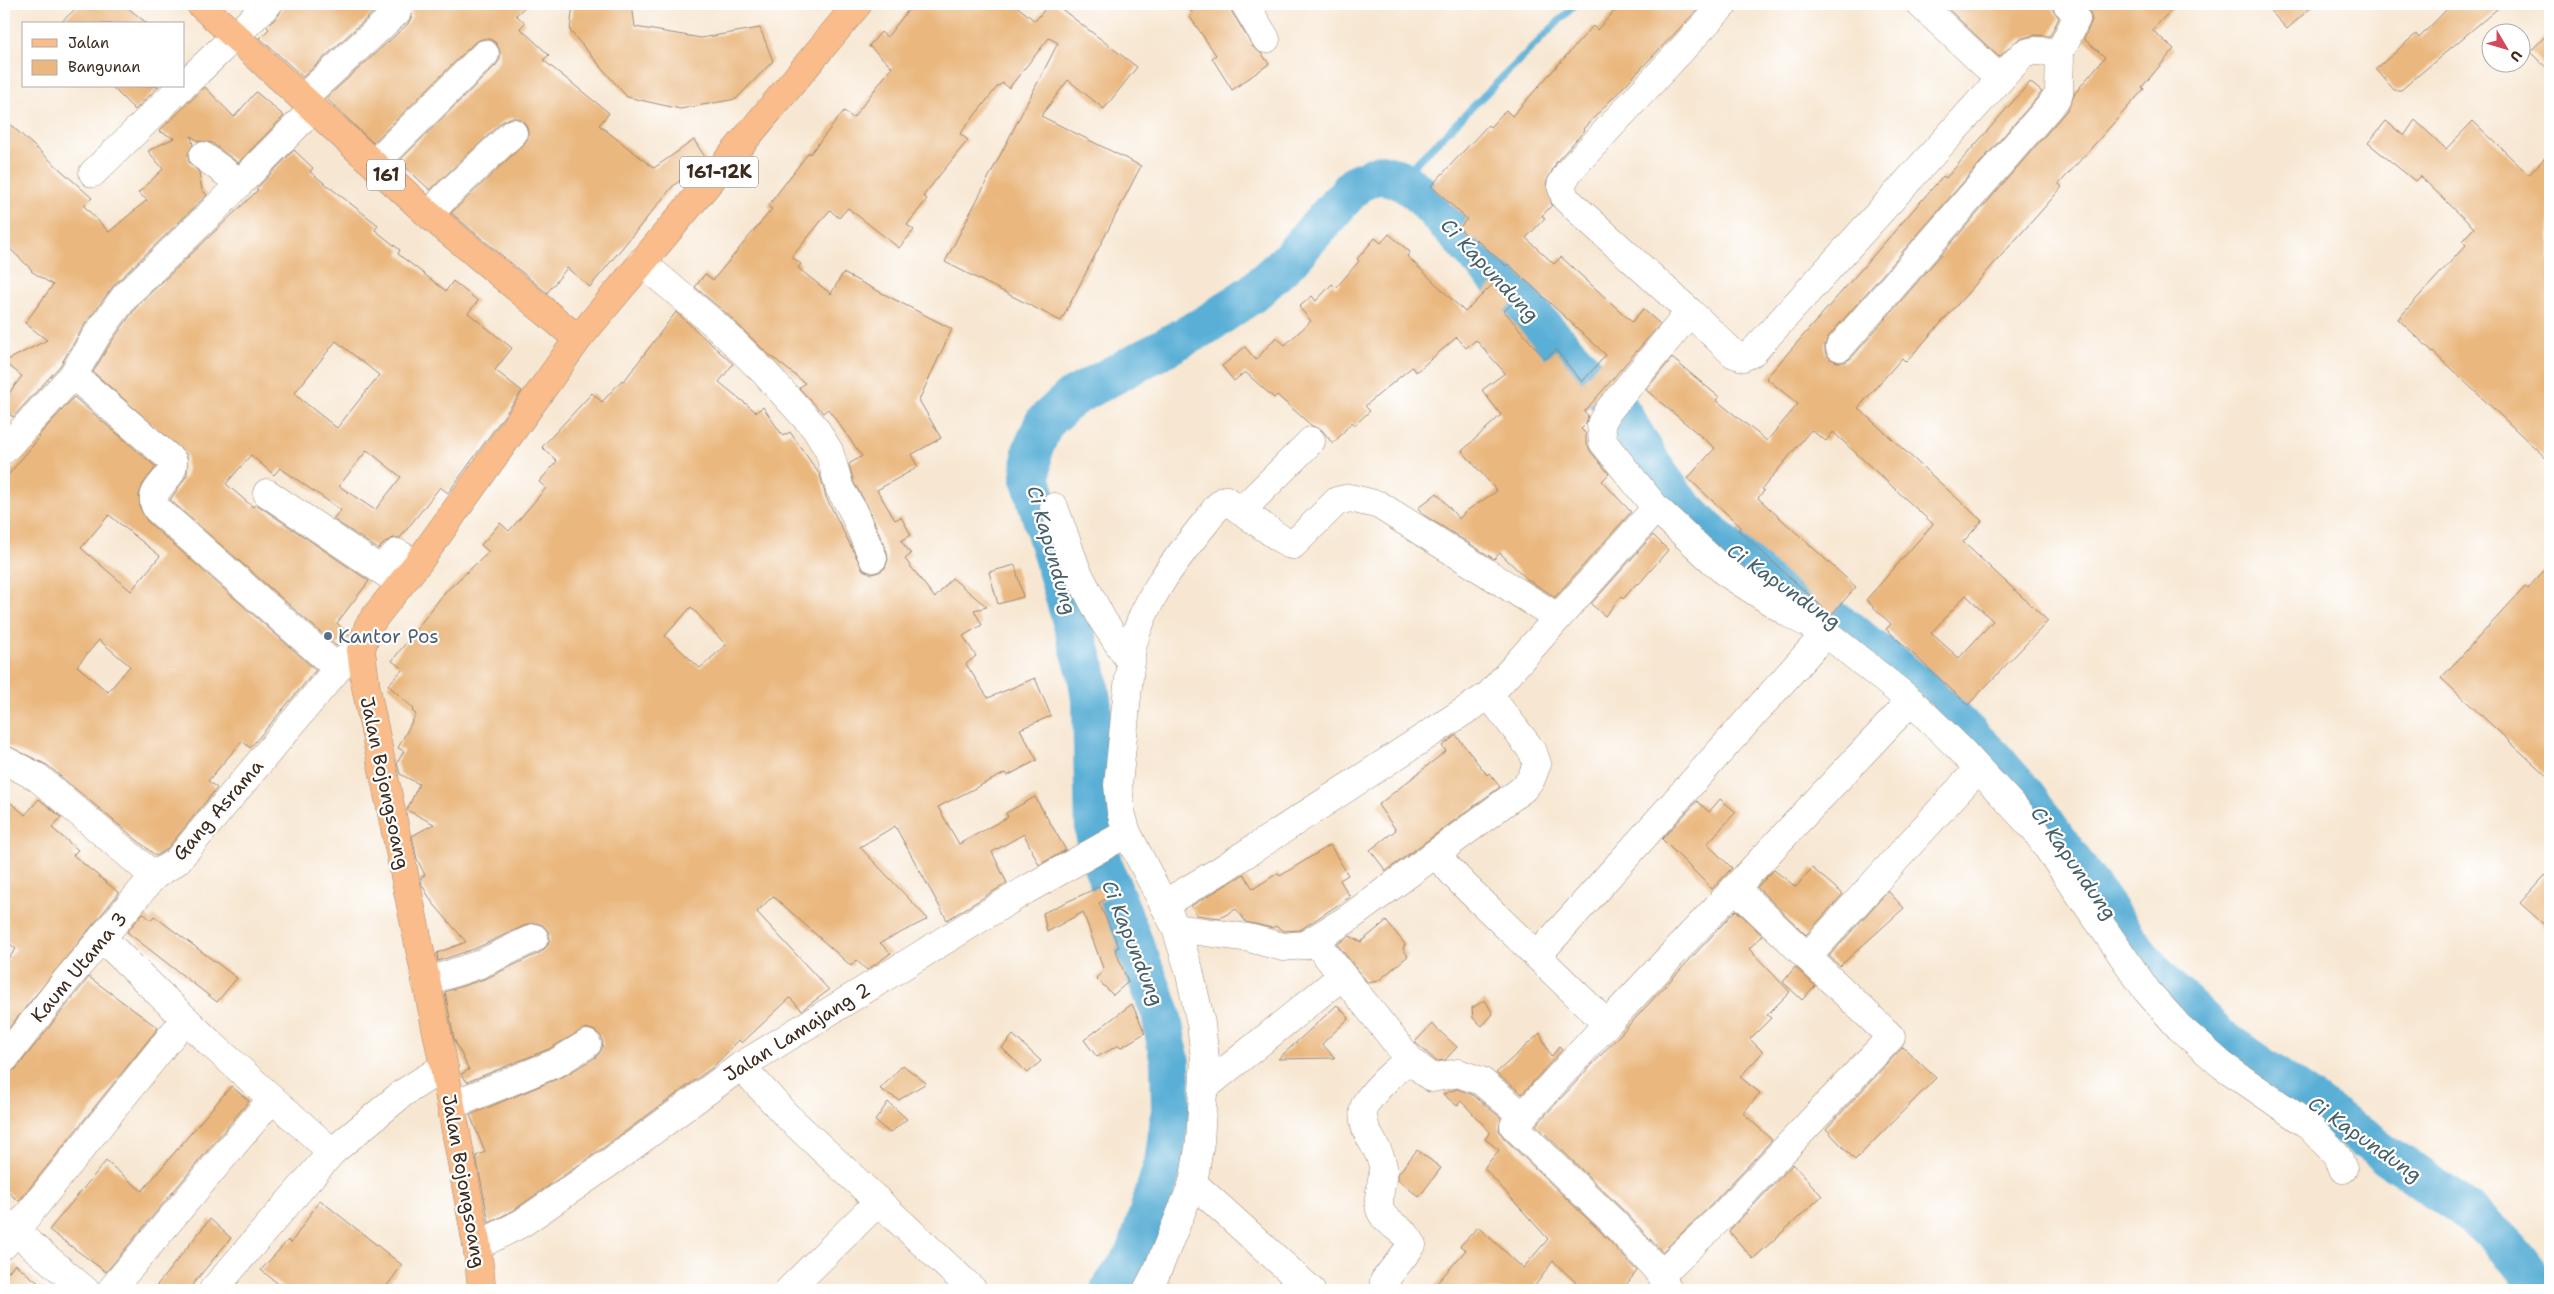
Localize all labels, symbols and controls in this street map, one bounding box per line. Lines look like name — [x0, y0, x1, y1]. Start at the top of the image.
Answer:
legend — [22, 22, 185, 88]
north arrow — [2482, 22, 2532, 72]
text: Jalan — [68, 33, 109, 53]
text: U — [2506, 47, 2526, 65]
text: Bangunan — [68, 57, 140, 77]
road number: 161-12K — [680, 156, 758, 188]
road number: 161 — [367, 160, 405, 190]
water label: Ci Kapundung — [1435, 212, 1545, 328]
water label: Ci Kapundung — [1021, 482, 1083, 618]
water label: Ci Kapundung — [1722, 537, 1846, 635]
place label: Kantor Pos — [338, 624, 439, 649]
marker: Kantor Pos — [322, 630, 334, 642]
street label: Jalan Bojongsoang — [354, 694, 416, 872]
street label: Gang Asrama — [167, 754, 269, 866]
water label: Ci Kapundung — [2025, 801, 2123, 925]
water label: Ci Kapundung — [1096, 876, 1170, 1010]
street label: Kaum Utama 3 — [25, 906, 133, 1028]
street label: Jalan Lamajang 2 — [719, 977, 875, 1087]
water label: Ci Kapundung — [2303, 1090, 2427, 1188]
street label: Jalan Bojongsoang — [436, 1092, 492, 1270]

